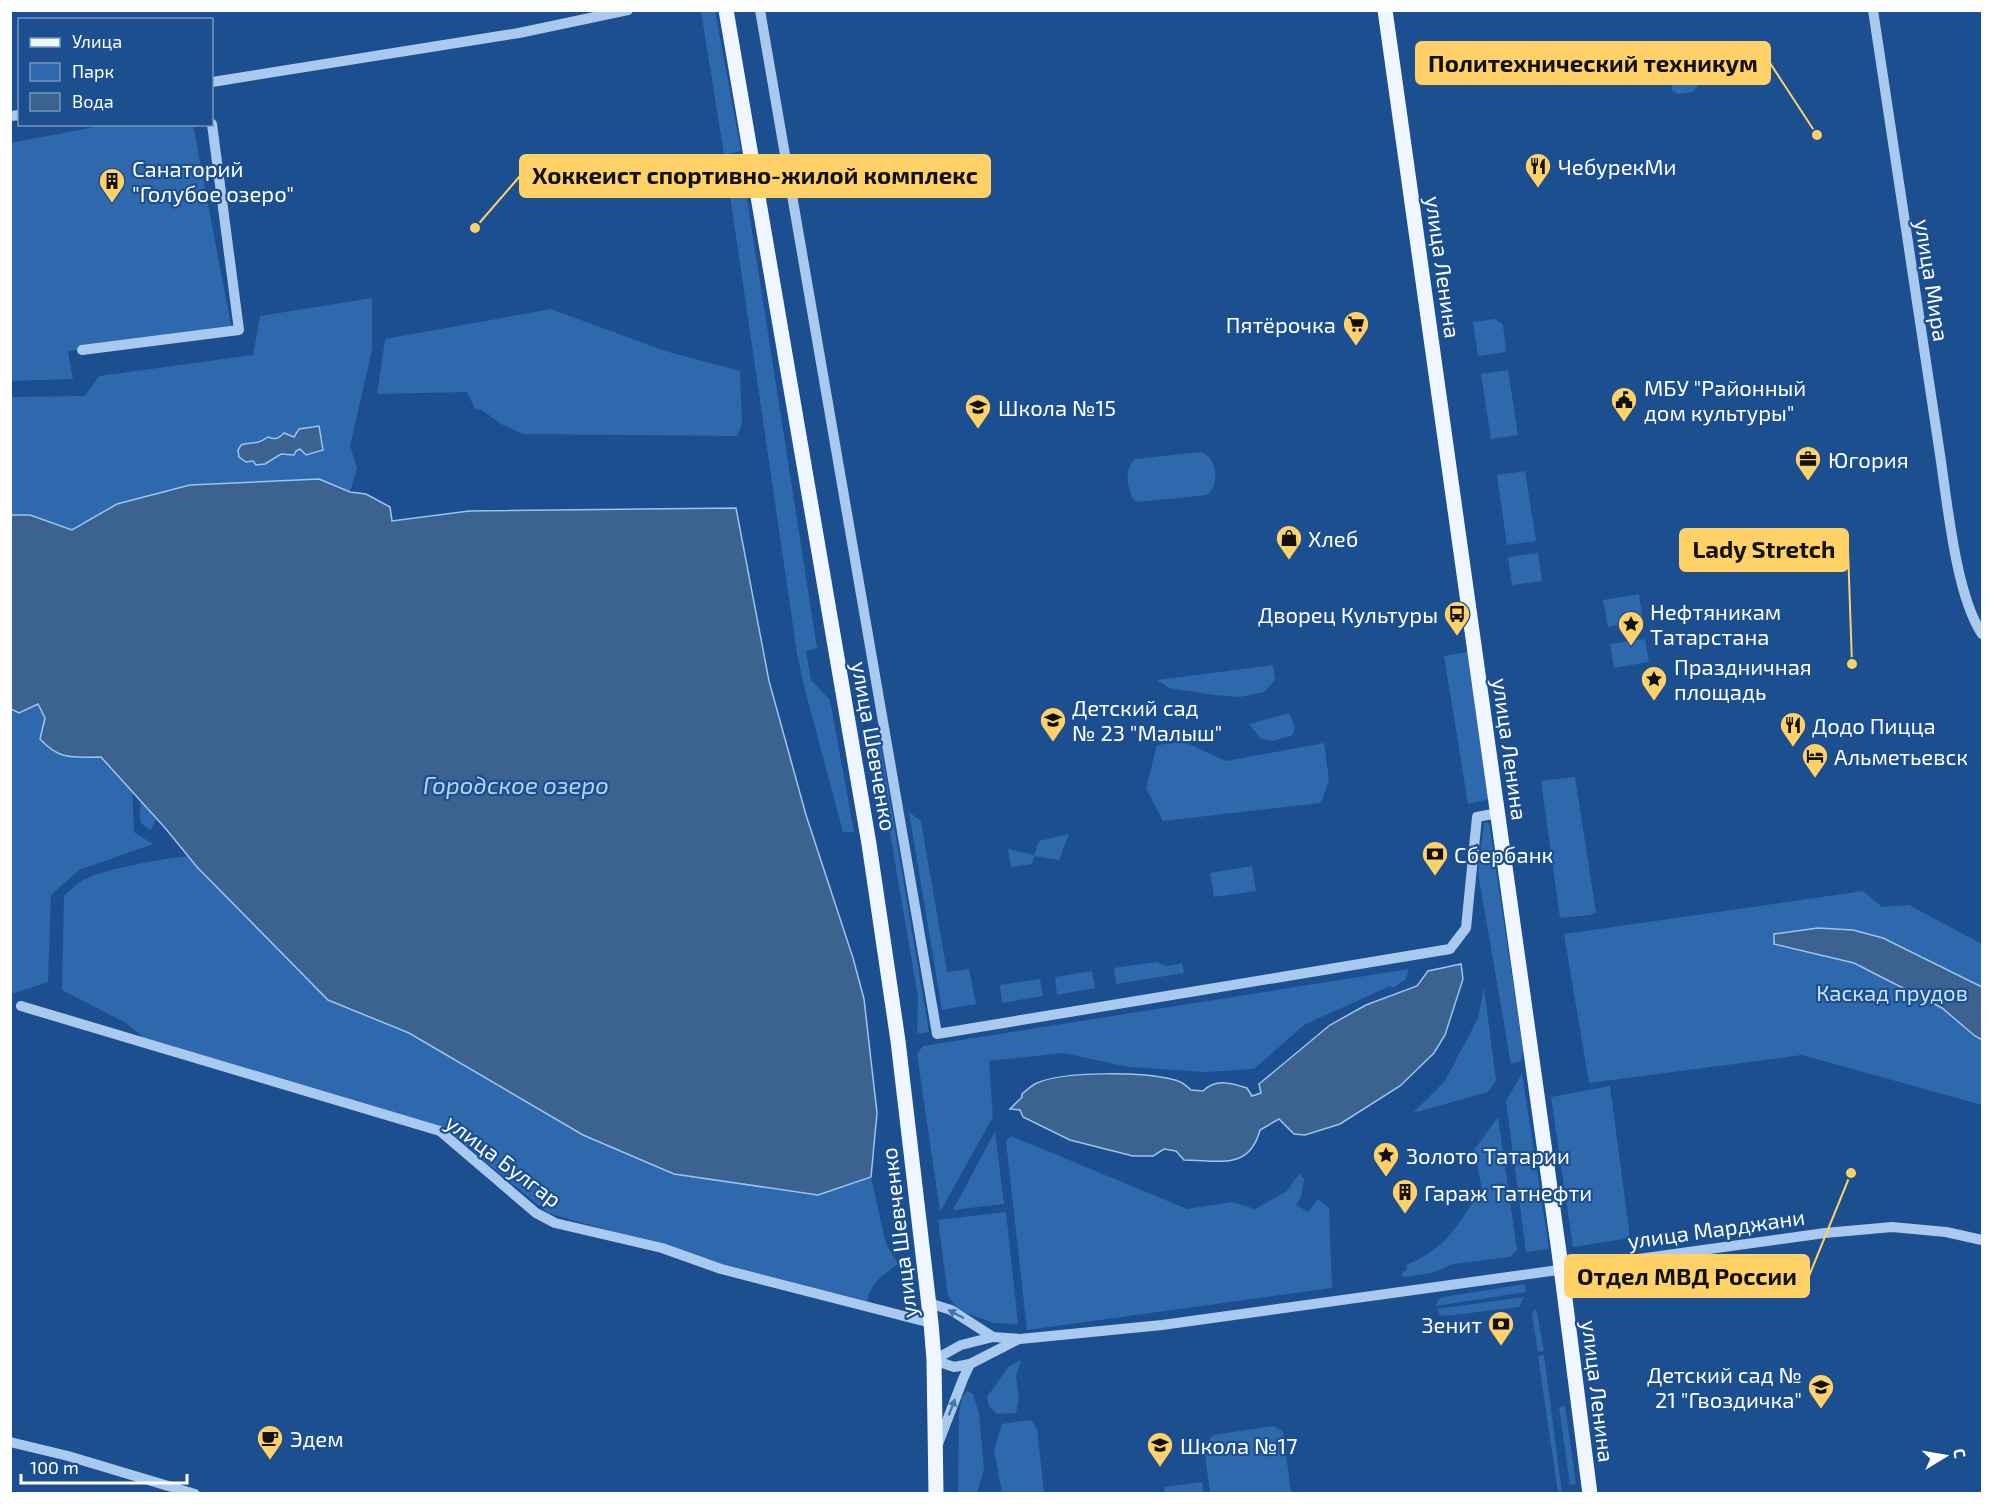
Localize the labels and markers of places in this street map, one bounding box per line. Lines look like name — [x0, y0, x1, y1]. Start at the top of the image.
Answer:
callout: Политехнический техникум — [1416, 42, 1770, 84]
restaurant icon: ЧебурекМи — [1523, 151, 1553, 189]
place label: ЧебурекМи — [1558, 153, 1677, 180]
place label: Санаторий "Голубое озеро" — [132, 155, 294, 207]
callout: Хоккеист спортивно-жилой комплекс — [520, 155, 990, 197]
building icon: Санаторий "Голубое озеро" — [97, 166, 127, 204]
supermarket icon: Пятёрочка — [1341, 309, 1371, 347]
place label: Пятёрочка — [1226, 311, 1336, 337]
place label: МБУ "Районный дом культуры" — [1644, 374, 1806, 426]
public building icon: МБУ "Районный дом культуры" — [1609, 385, 1639, 423]
school or university icon: Школа №15 — [963, 392, 993, 430]
place label: Школа №15 — [998, 394, 1116, 420]
office icon: Югория — [1793, 444, 1823, 482]
place label: Югория — [1828, 446, 1909, 472]
shop icon: Хлеб — [1274, 523, 1304, 561]
place label: Хлеб — [1308, 525, 1358, 551]
callout: Lady Stretch — [1680, 529, 1848, 571]
place label: Нефтяникам Татарстана — [1650, 598, 1781, 649]
bus stop icon: Дворец Культуры — [1442, 599, 1472, 637]
place label: Дворец Культуры — [1258, 601, 1438, 628]
place icon: Нефтяникам Татарстана — [1616, 609, 1646, 647]
place label: Праздничная площадь — [1674, 653, 1812, 704]
place icon: Праздничная площадь — [1639, 664, 1669, 702]
place label: Детский сад № 23 "Малыш" — [1072, 694, 1222, 745]
school or university icon: Детский сад № 23 "Малыш" — [1038, 705, 1068, 743]
restaurant icon: Додо Пицца — [1778, 710, 1808, 748]
place label: Додо Пицца — [1812, 712, 1936, 738]
hotel icon: Альметьевск — [1800, 741, 1830, 779]
place label: Альметьевск — [1834, 743, 1968, 769]
bank icon: Сбербанк — [1420, 839, 1450, 877]
place label: Сбербанк — [1454, 841, 1553, 867]
place icon: Золото Татарии — [1371, 1140, 1401, 1178]
place label: Золото Татарии — [1406, 1142, 1570, 1168]
building icon: Гараж Татнефти — [1390, 1177, 1420, 1215]
place label: Гараж Татнефти — [1424, 1179, 1592, 1205]
callout: Отдел МВД России — [1565, 1255, 1809, 1297]
bank icon: Зенит — [1486, 1309, 1516, 1347]
place label: Зенит — [1422, 1311, 1482, 1337]
place label: Детский сад № 21 "Гвоздичка" — [1647, 1361, 1802, 1412]
school or university icon: Детский сад № 21 "Гвоздичка" — [1806, 1372, 1836, 1410]
cafe icon: Эдем — [255, 1423, 285, 1461]
place label: Эдем — [290, 1425, 344, 1451]
school or university icon: Школа №17 — [1145, 1430, 1175, 1468]
place label: Школа №17 — [1180, 1432, 1297, 1458]

